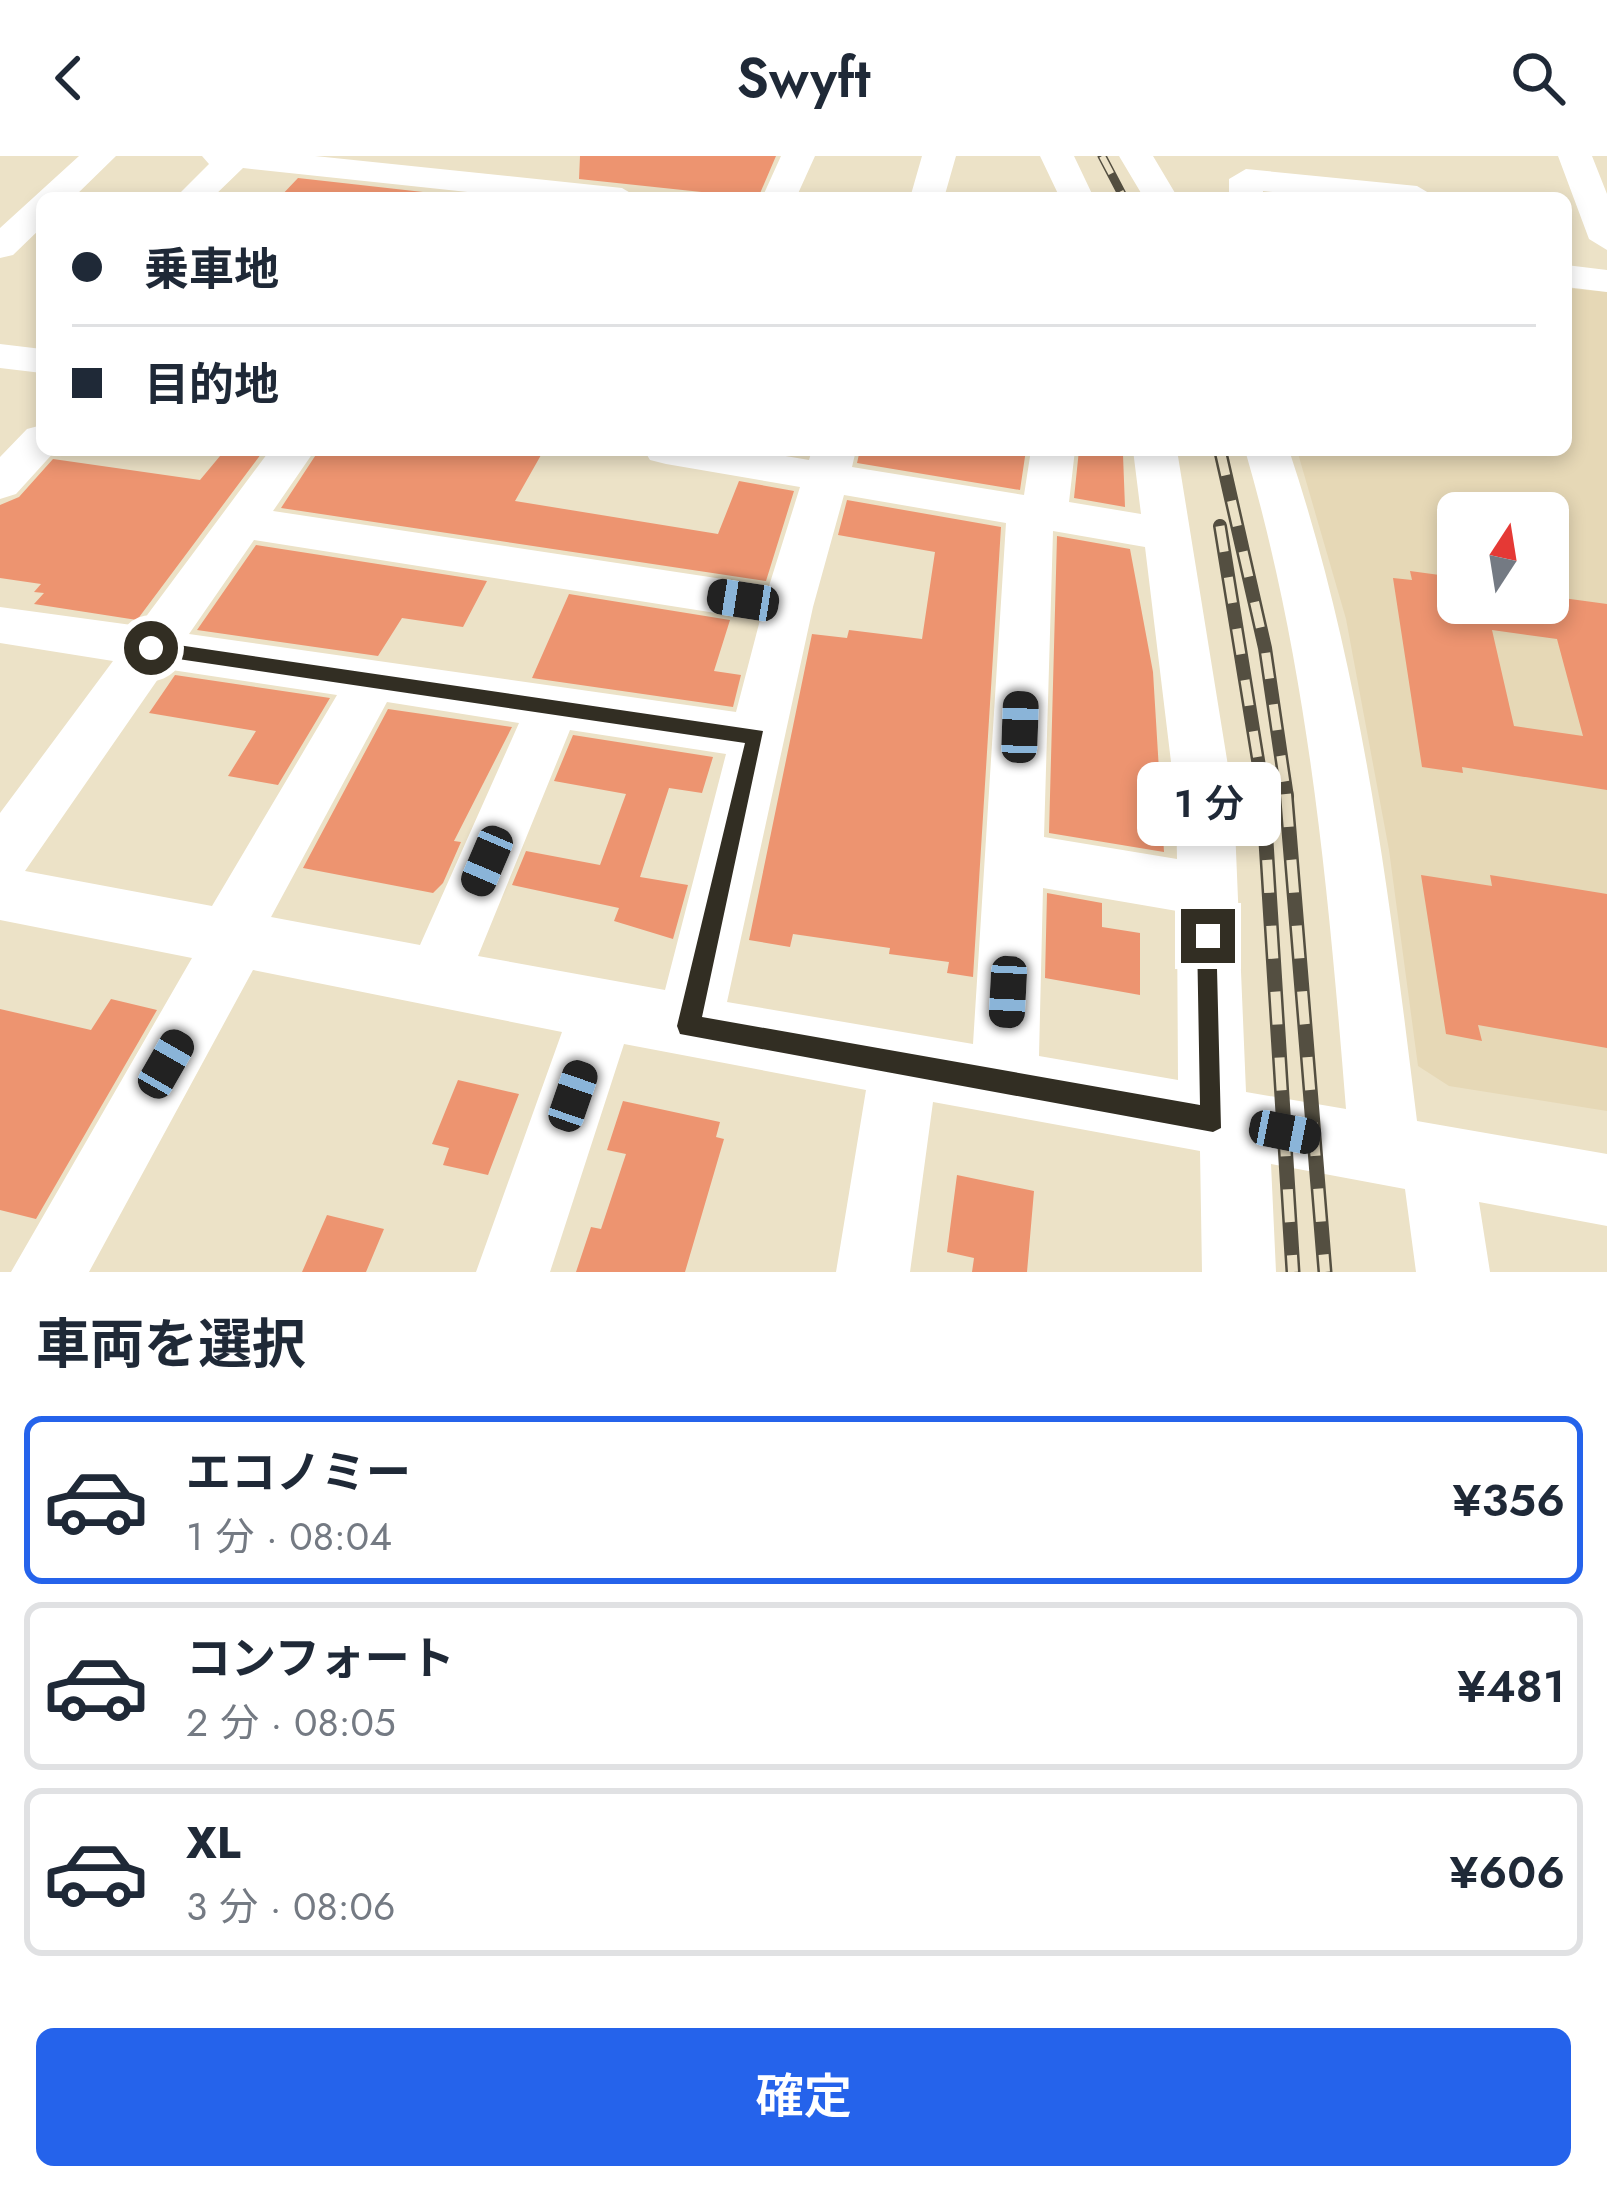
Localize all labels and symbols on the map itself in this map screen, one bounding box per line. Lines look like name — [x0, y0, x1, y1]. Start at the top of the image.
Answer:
north arrow — [1437, 492, 1569, 624]
car — [705, 577, 781, 623]
route start — [124, 621, 178, 675]
car — [1001, 690, 1039, 764]
callout: 1 分 — [1136, 762, 1280, 846]
car — [456, 821, 518, 901]
route end — [1181, 909, 1235, 963]
car — [988, 955, 1028, 1029]
car — [132, 1024, 200, 1104]
car — [544, 1056, 602, 1136]
car — [1246, 1107, 1324, 1157]

